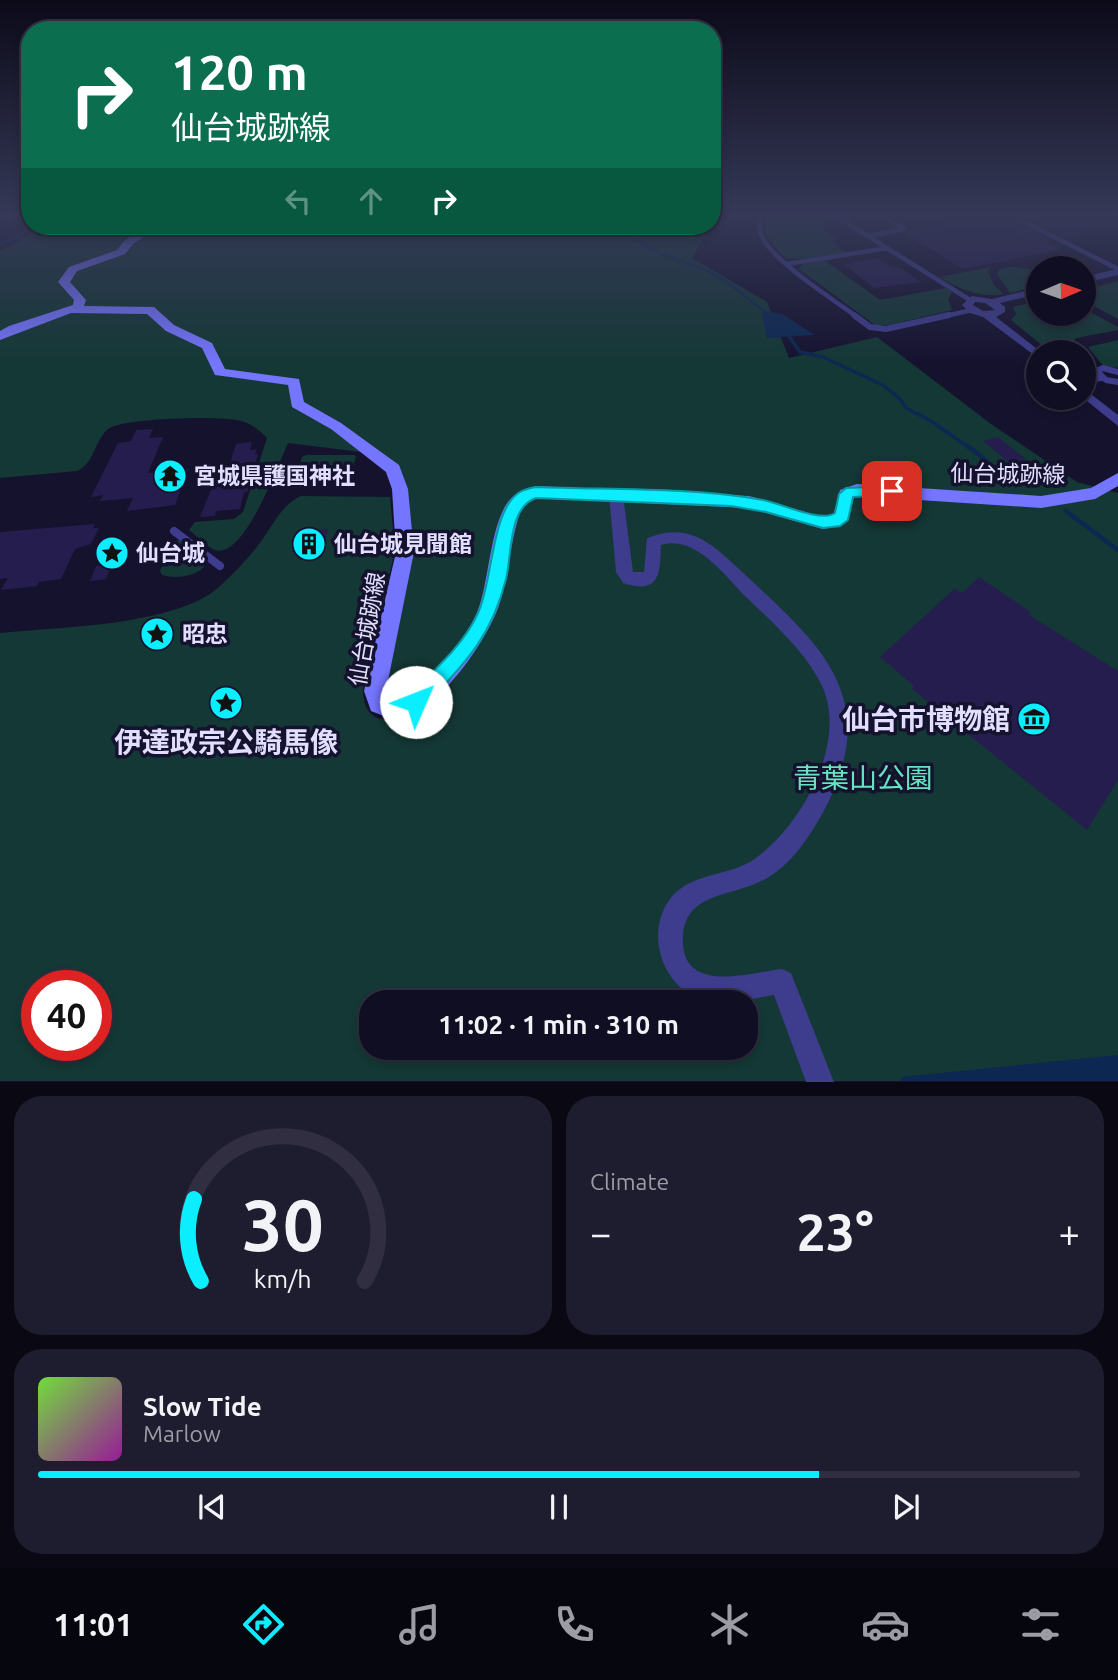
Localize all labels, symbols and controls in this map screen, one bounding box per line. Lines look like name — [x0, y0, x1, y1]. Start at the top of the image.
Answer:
text: 120 m — [171, 44, 308, 99]
icon: right — [56, 49, 147, 140]
text: 仙台城跡線 — [171, 109, 331, 145]
icon: left — [279, 182, 317, 220]
icon: ahead — [352, 182, 390, 220]
icon: right — [425, 182, 463, 220]
north arrow — [1026, 256, 1096, 326]
map controls — [1026, 256, 1096, 410]
button: search — [1026, 340, 1096, 410]
temple icon: 宮城県護国神社 — [151, 457, 189, 495]
street label: 仙台城跡線 — [950, 460, 1066, 487]
pin — [862, 461, 922, 521]
place label: 宮城県護国神社 — [194, 463, 355, 488]
icon: arrive — [873, 472, 911, 510]
building icon: 仙台城見聞館 — [290, 525, 328, 563]
place label: 仙台城見聞館 — [334, 531, 472, 556]
place icon: 仙台城 — [93, 534, 131, 572]
place label: 仙台城 — [136, 540, 205, 565]
street label: 仙台城跡線 — [344, 570, 389, 688]
place icon: 昭忠 — [138, 615, 176, 653]
place label: 昭忠 — [182, 621, 228, 646]
position arrow — [379, 665, 453, 739]
place icon: 伊達政宗公騎馬像 — [207, 684, 245, 722]
museum icon: 仙台市博物館 — [1015, 700, 1053, 738]
place label: 仙台市博物館 — [842, 703, 1010, 734]
place label: 伊達政宗公騎馬像 — [114, 726, 338, 757]
park label: 青葉山公園 — [793, 762, 933, 793]
speed limit sign: 40 — [21, 970, 112, 1061]
text: 11:02 · 1 min · 310 m — [438, 1010, 679, 1039]
text: Climate — [590, 1169, 669, 1194]
text: 30 — [242, 1184, 324, 1266]
text: 23° — [796, 1203, 874, 1261]
text: − — [590, 1212, 611, 1254]
text: + — [1059, 1212, 1080, 1254]
text: km/h — [254, 1265, 312, 1293]
text: Slow Tide — [143, 1392, 262, 1421]
text: Marlow — [143, 1421, 221, 1446]
icon: previous — [193, 1488, 231, 1526]
icon: pause — [540, 1488, 578, 1526]
icon: next — [887, 1488, 925, 1526]
icon: directions — [239, 1600, 288, 1649]
icon: music — [395, 1600, 444, 1649]
icon: phone — [550, 1600, 599, 1649]
icon: climate — [705, 1600, 754, 1649]
icon: car — [861, 1600, 910, 1649]
icon: filters — [1016, 1600, 1065, 1649]
text: 11:01 — [53, 1606, 133, 1642]

